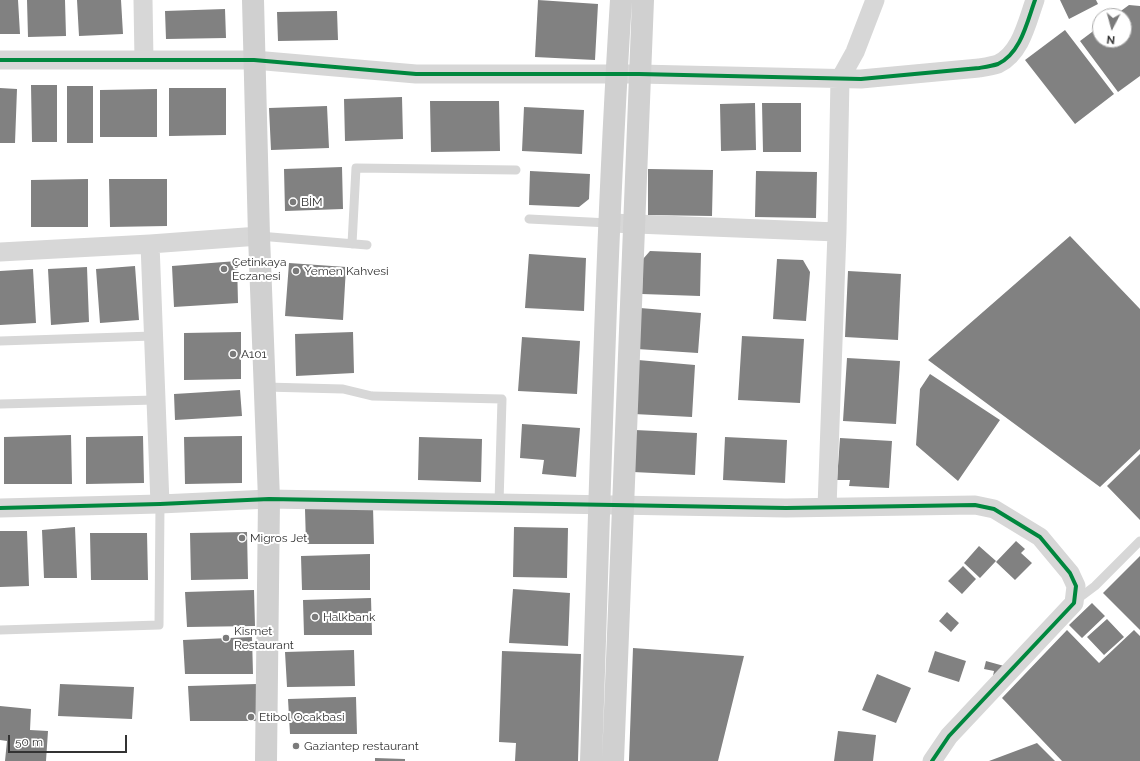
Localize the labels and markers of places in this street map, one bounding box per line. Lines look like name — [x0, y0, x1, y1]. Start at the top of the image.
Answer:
place label: BİM — [301, 195, 322, 209]
marker: BİM — [288, 197, 298, 207]
place label: Çetinkaya Eczanesi — [232, 255, 286, 283]
marker: Çetinkaya Eczanesi — [219, 264, 229, 274]
place label: Yemen Kahvesi — [304, 264, 389, 278]
marker: Yemen Kahvesi — [291, 266, 301, 276]
place label: A101 — [241, 347, 267, 361]
marker: A101 — [228, 349, 238, 359]
place label: Migros Jet — [250, 531, 307, 545]
marker: Migros Jet — [237, 533, 247, 543]
place label: Halkbank — [323, 610, 375, 624]
marker: Halkbank — [310, 612, 320, 622]
place label: Kismet Restaurant — [234, 624, 294, 652]
marker: Kismet Restaurant — [221, 633, 231, 643]
place label: Etibol Ocakbasi — [259, 710, 345, 724]
marker: Etibol Ocakbasi — [246, 712, 256, 722]
place label: Gaziantep restaurant — [304, 739, 419, 753]
marker: Gaziantep restaurant — [291, 741, 301, 751]

